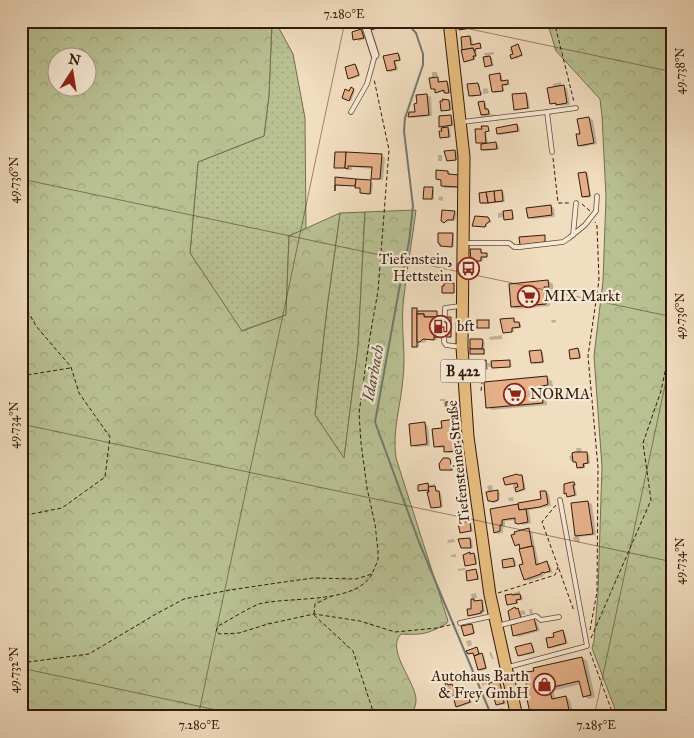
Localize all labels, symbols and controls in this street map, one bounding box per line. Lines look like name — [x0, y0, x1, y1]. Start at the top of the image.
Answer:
text: 7.280°E — [324, 7, 365, 21]
text: 49.738°N — [673, 47, 687, 95]
north arrow — [48, 48, 98, 98]
text: N — [67, 50, 82, 69]
text: 49.736°N — [7, 157, 21, 203]
place label: Tiefenstein, Hettstein — [379, 250, 452, 285]
bus stop icon: Tiefenstein, Hettstein — [456, 256, 480, 280]
supermarket icon: MIX Markt — [516, 284, 540, 308]
place label: MIX Markt — [544, 287, 621, 305]
text: 49.736°N — [673, 293, 687, 339]
fuel station icon: bft — [429, 314, 453, 338]
place label: bft — [457, 317, 475, 335]
water label: Idarbach — [358, 343, 388, 404]
road number: B 422 — [440, 360, 486, 382]
supermarket icon: NORMA — [502, 382, 526, 406]
place label: NORMA — [530, 385, 590, 403]
street label: Tiefensteiner Straße — [443, 399, 473, 525]
text: 49.734°N — [7, 401, 21, 449]
text: 49.734°N — [673, 537, 687, 585]
text: 49.732°N — [7, 647, 21, 693]
place label: Autohaus Barth & Frey GmbH — [430, 667, 530, 702]
shop icon: Autohaus Barth & Frey GmbH — [533, 673, 557, 697]
text: 7.280°E — [179, 718, 220, 732]
text: 7.285°E — [576, 718, 616, 732]

